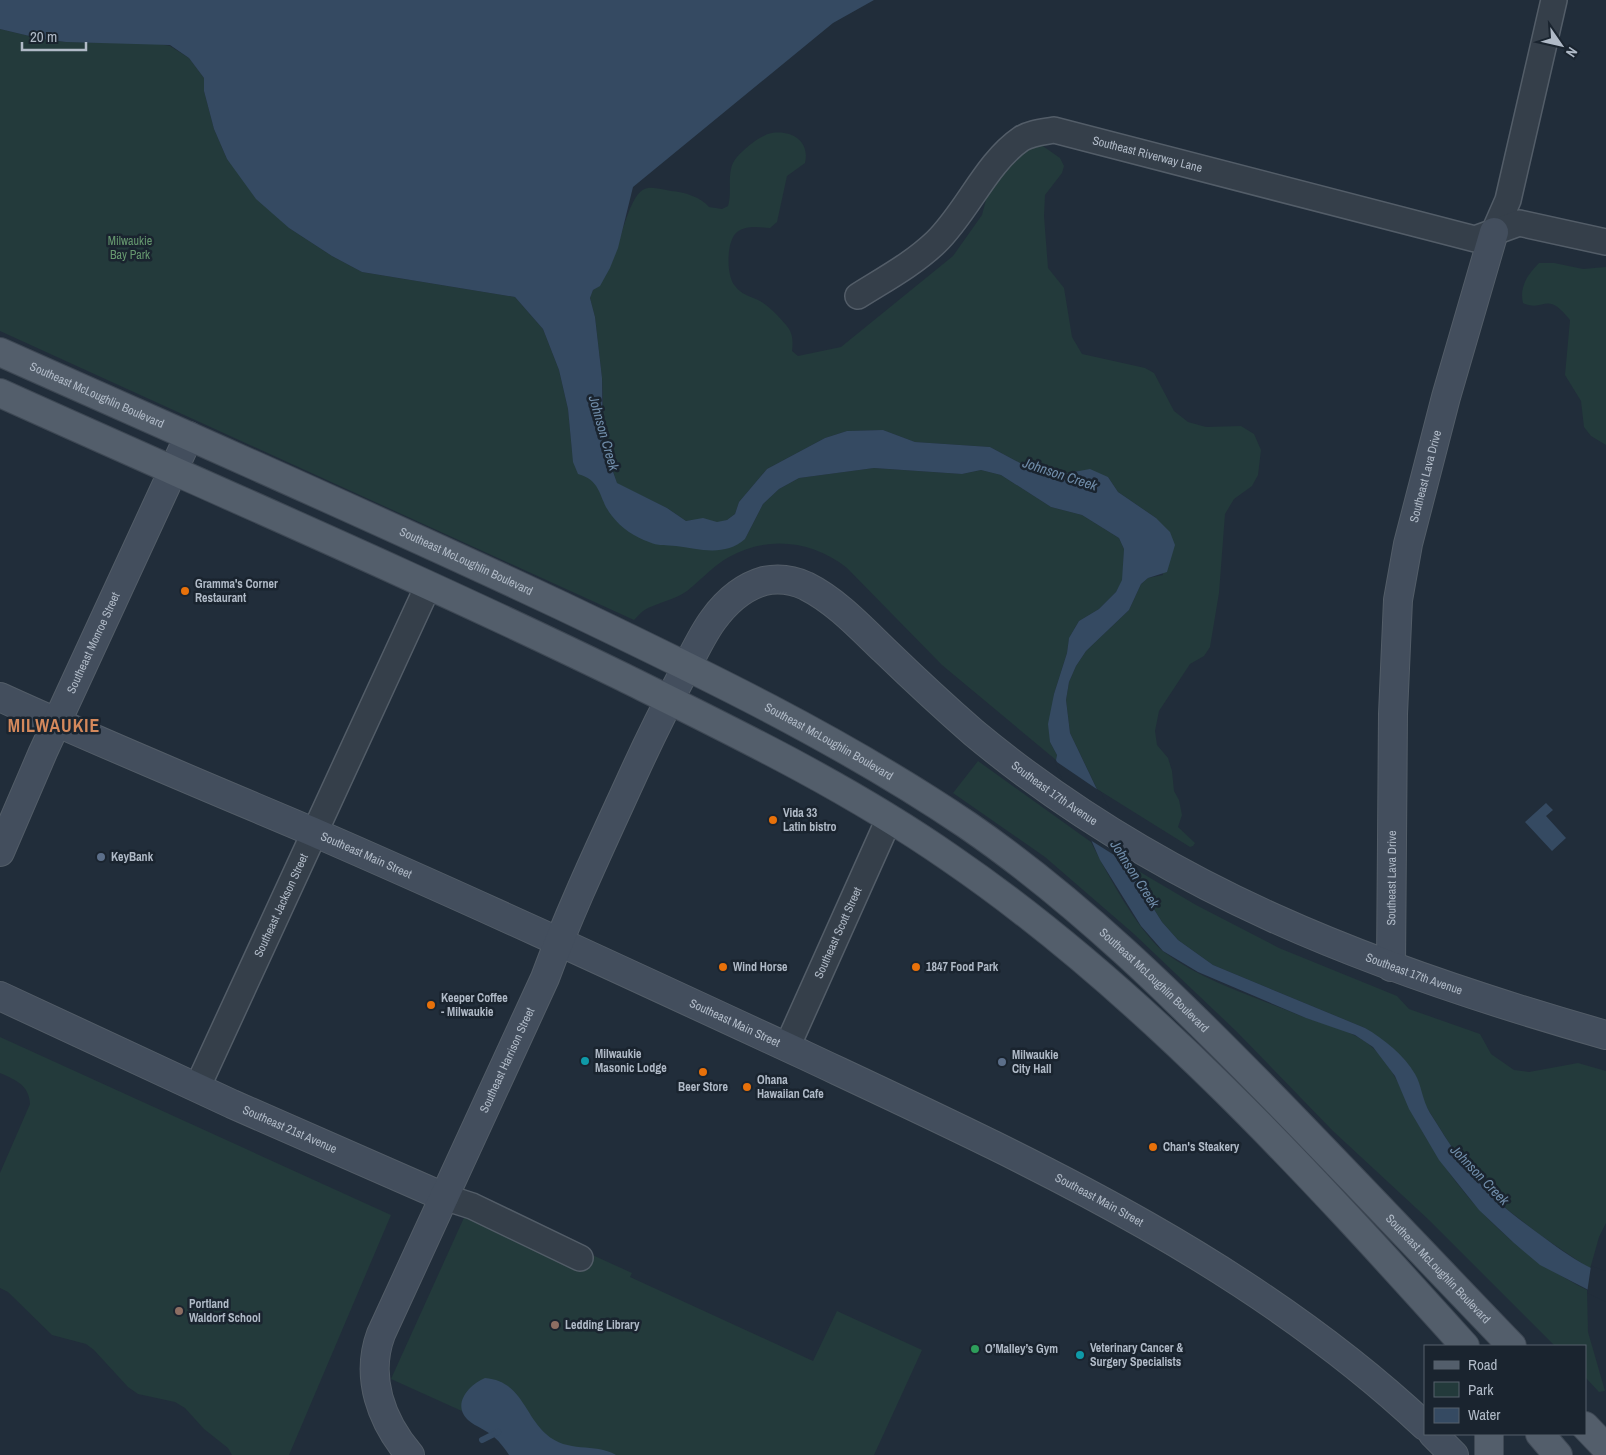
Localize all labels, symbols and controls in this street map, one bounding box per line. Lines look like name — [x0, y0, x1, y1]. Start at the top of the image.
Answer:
scale bar — [22, 20, 86, 52]
north arrow — [1536, 20, 1586, 70]
text: 20 m — [30, 26, 57, 47]
text: N — [1562, 44, 1582, 61]
street label: Southeast Riverway Lane — [1091, 132, 1204, 176]
park label: Milwaukie Bay Park — [108, 233, 152, 263]
street label: Southeast McLoughlin Boulevard — [27, 358, 167, 432]
water label: Johnson Creek — [584, 392, 624, 474]
street label: Southeast Lava Drive — [1406, 428, 1445, 524]
water label: Johnson Creek — [1020, 453, 1101, 495]
street label: Southeast McLoughlin Boulevard — [397, 524, 535, 599]
place label: Gramma's Corner Restaurant — [195, 576, 278, 606]
marker: Gramma's Corner Restaurant — [179, 585, 191, 597]
street label: Southeast Monroe Street — [63, 590, 124, 696]
street label: Southeast McLoughlin Boulevard — [762, 699, 896, 784]
district label: MILWAUKIE — [8, 713, 100, 738]
street label: Southeast 17th Avenue — [1008, 758, 1101, 829]
place label: Vida 33 Latin bistro — [783, 805, 837, 835]
marker: Vida 33 Latin bistro — [767, 814, 779, 826]
street label: Southeast Main Street — [318, 828, 415, 882]
street label: Southeast Lava Drive — [1383, 831, 1400, 925]
water label: Johnson Creek — [1106, 836, 1164, 912]
place label: KeyBank — [111, 849, 154, 865]
marker: KeyBank — [95, 851, 107, 863]
street label: Southeast Jackson Street — [250, 851, 312, 960]
street label: Southeast Scott Street — [811, 884, 866, 981]
street label: Southeast McLoughlin Boulevard — [1096, 925, 1212, 1036]
street label: Southeast 17th Avenue — [1363, 949, 1465, 999]
place label: Wind Horse — [733, 959, 788, 975]
place label: 1847 Food Park — [926, 959, 999, 975]
marker: Wind Horse — [717, 961, 729, 973]
marker: 1847 Food Park — [910, 961, 922, 973]
place label: Keeper Coffee - Milwaukie — [441, 990, 508, 1020]
street label: Southeast Main Street — [687, 995, 783, 1051]
marker: Keeper Coffee - Milwaukie — [425, 999, 437, 1011]
street label: Southeast Harrison Street — [476, 1005, 538, 1115]
place label: Milwaukie Masonic Lodge — [595, 1046, 667, 1076]
place label: Milwaukie City Hall — [1012, 1047, 1059, 1077]
marker: Milwaukie Masonic Lodge — [579, 1055, 591, 1067]
marker: Milwaukie City Hall — [996, 1056, 1008, 1068]
marker: Beer Store — [697, 1066, 709, 1078]
place label: Ohana Hawaiian Cafe — [757, 1072, 824, 1102]
place label: Beer Store — [678, 1079, 728, 1095]
marker: Ohana Hawaiian Cafe — [741, 1081, 753, 1093]
street label: Southeast 21st Avenue — [240, 1102, 339, 1157]
place label: Chan's Steakery — [1163, 1139, 1240, 1155]
water label: Johnson Creek — [1446, 1140, 1514, 1210]
marker: Chan's Steakery — [1147, 1141, 1159, 1153]
street label: Southeast Main Street — [1052, 1170, 1146, 1230]
street label: Southeast McLoughlin Boulevard — [1382, 1211, 1494, 1327]
place label: Portland Waldorf School — [189, 1296, 261, 1326]
marker: Portland Waldorf School — [173, 1305, 185, 1317]
place label: Ledding Library — [565, 1317, 640, 1333]
marker: Ledding Library — [549, 1319, 561, 1331]
place label: Veterinary Cancer & Surgery Specialists — [1090, 1340, 1183, 1370]
place label: O’Malley’s Gym — [985, 1341, 1058, 1357]
marker: O’Malley’s Gym — [969, 1343, 981, 1355]
legend — [1424, 1345, 1586, 1435]
marker: Veterinary Cancer & Surgery Specialists — [1074, 1349, 1086, 1361]
text: Road — [1468, 1354, 1497, 1375]
text: Park — [1468, 1379, 1494, 1400]
text: Water — [1468, 1404, 1500, 1425]

